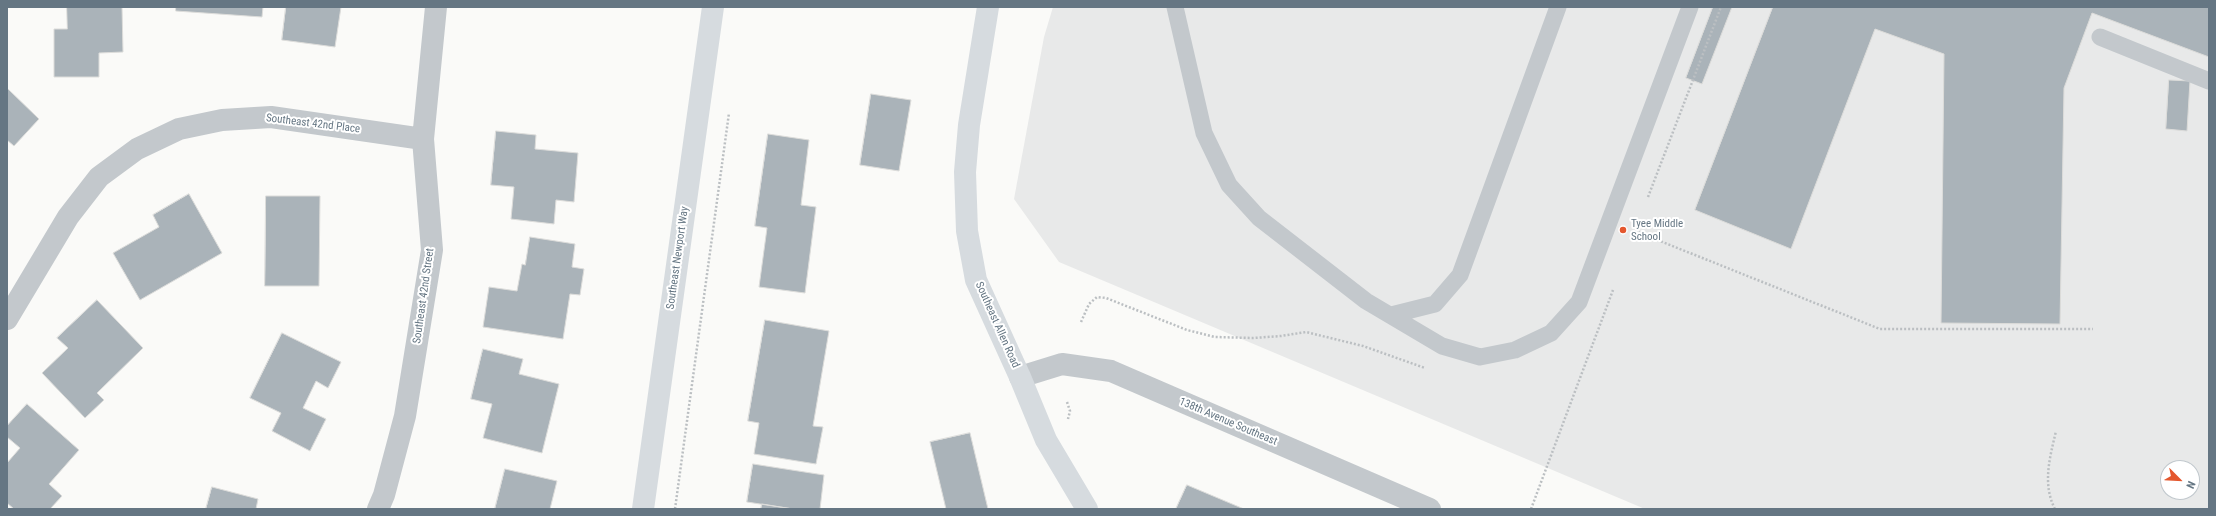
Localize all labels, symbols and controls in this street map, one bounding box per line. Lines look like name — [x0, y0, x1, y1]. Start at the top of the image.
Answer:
street label: Southeast 42nd Place — [265, 112, 361, 136]
street label: Southeast Newport Way — [664, 206, 692, 310]
place label: Tyee Middle School — [1631, 217, 1683, 243]
marker: Tyee Middle School — [1618, 225, 1628, 235]
street label: Southeast 42nd Street — [411, 247, 437, 345]
street label: Southeast Allen Road — [972, 280, 1022, 370]
street label: 138th Avenue Southeast — [1177, 395, 1279, 449]
north arrow — [2160, 460, 2200, 500]
text: N — [2183, 479, 2198, 490]

